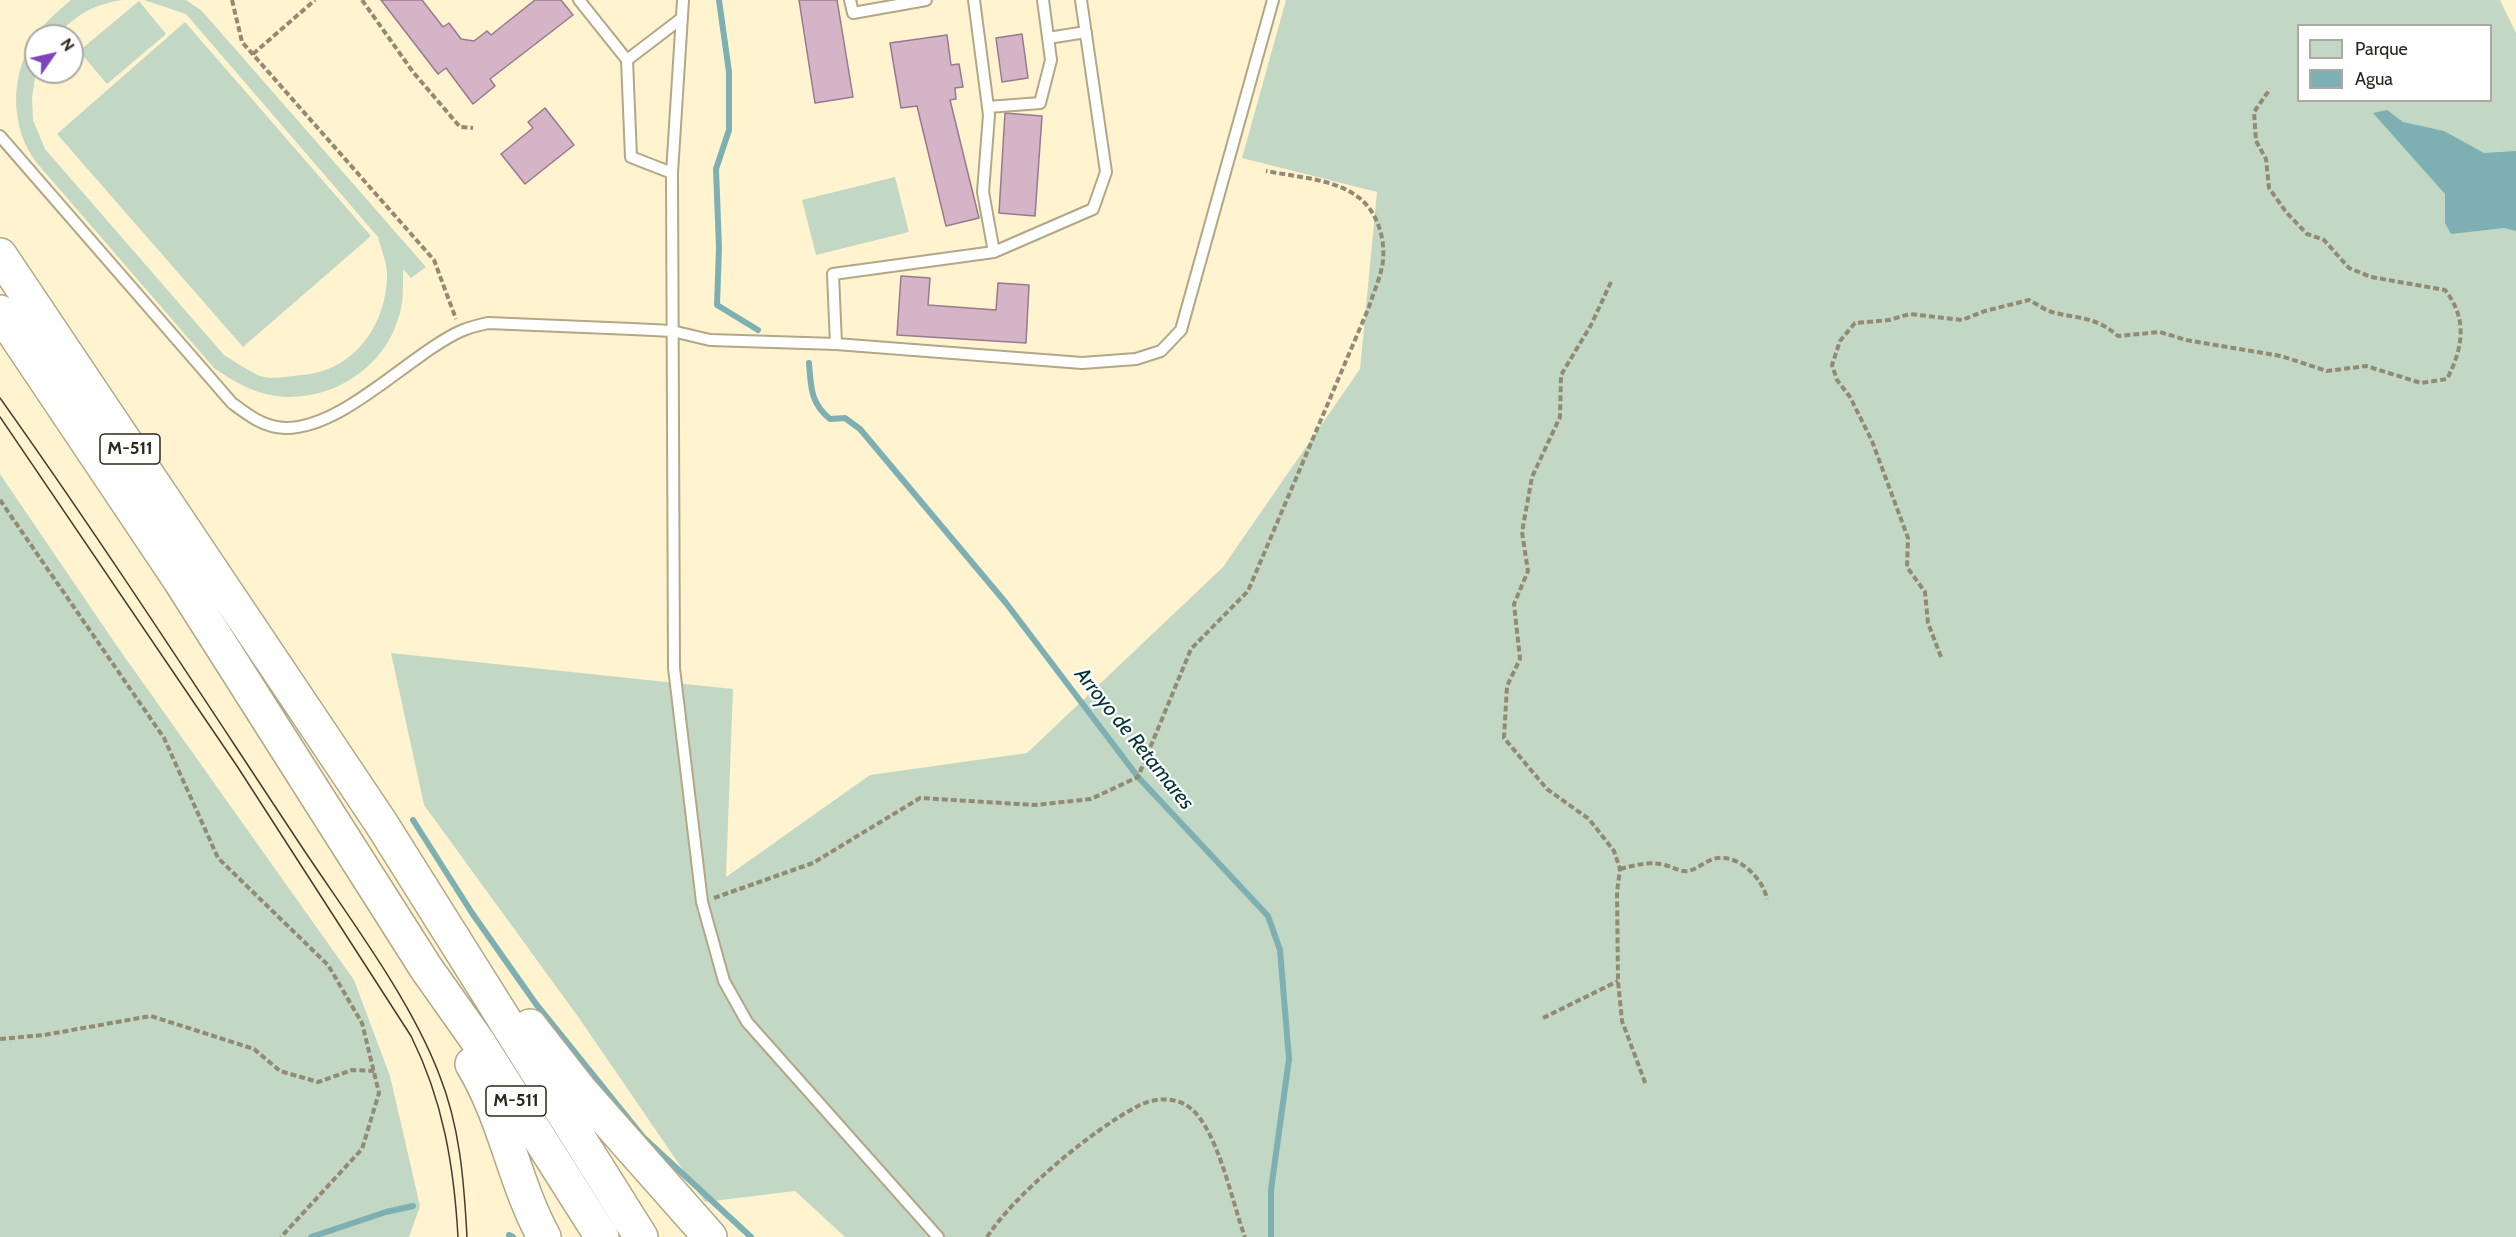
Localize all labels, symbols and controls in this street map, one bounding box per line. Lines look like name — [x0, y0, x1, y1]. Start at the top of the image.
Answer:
north arrow — [24, 24, 84, 84]
legend — [2297, 24, 2492, 102]
text: N — [57, 35, 79, 55]
text: Parque — [2355, 38, 2408, 60]
text: Agua — [2355, 68, 2393, 90]
road number: M-511 — [100, 434, 160, 464]
water label: Arroyo de Retamares — [1069, 663, 1199, 815]
road number: M-511 — [486, 1086, 546, 1116]

